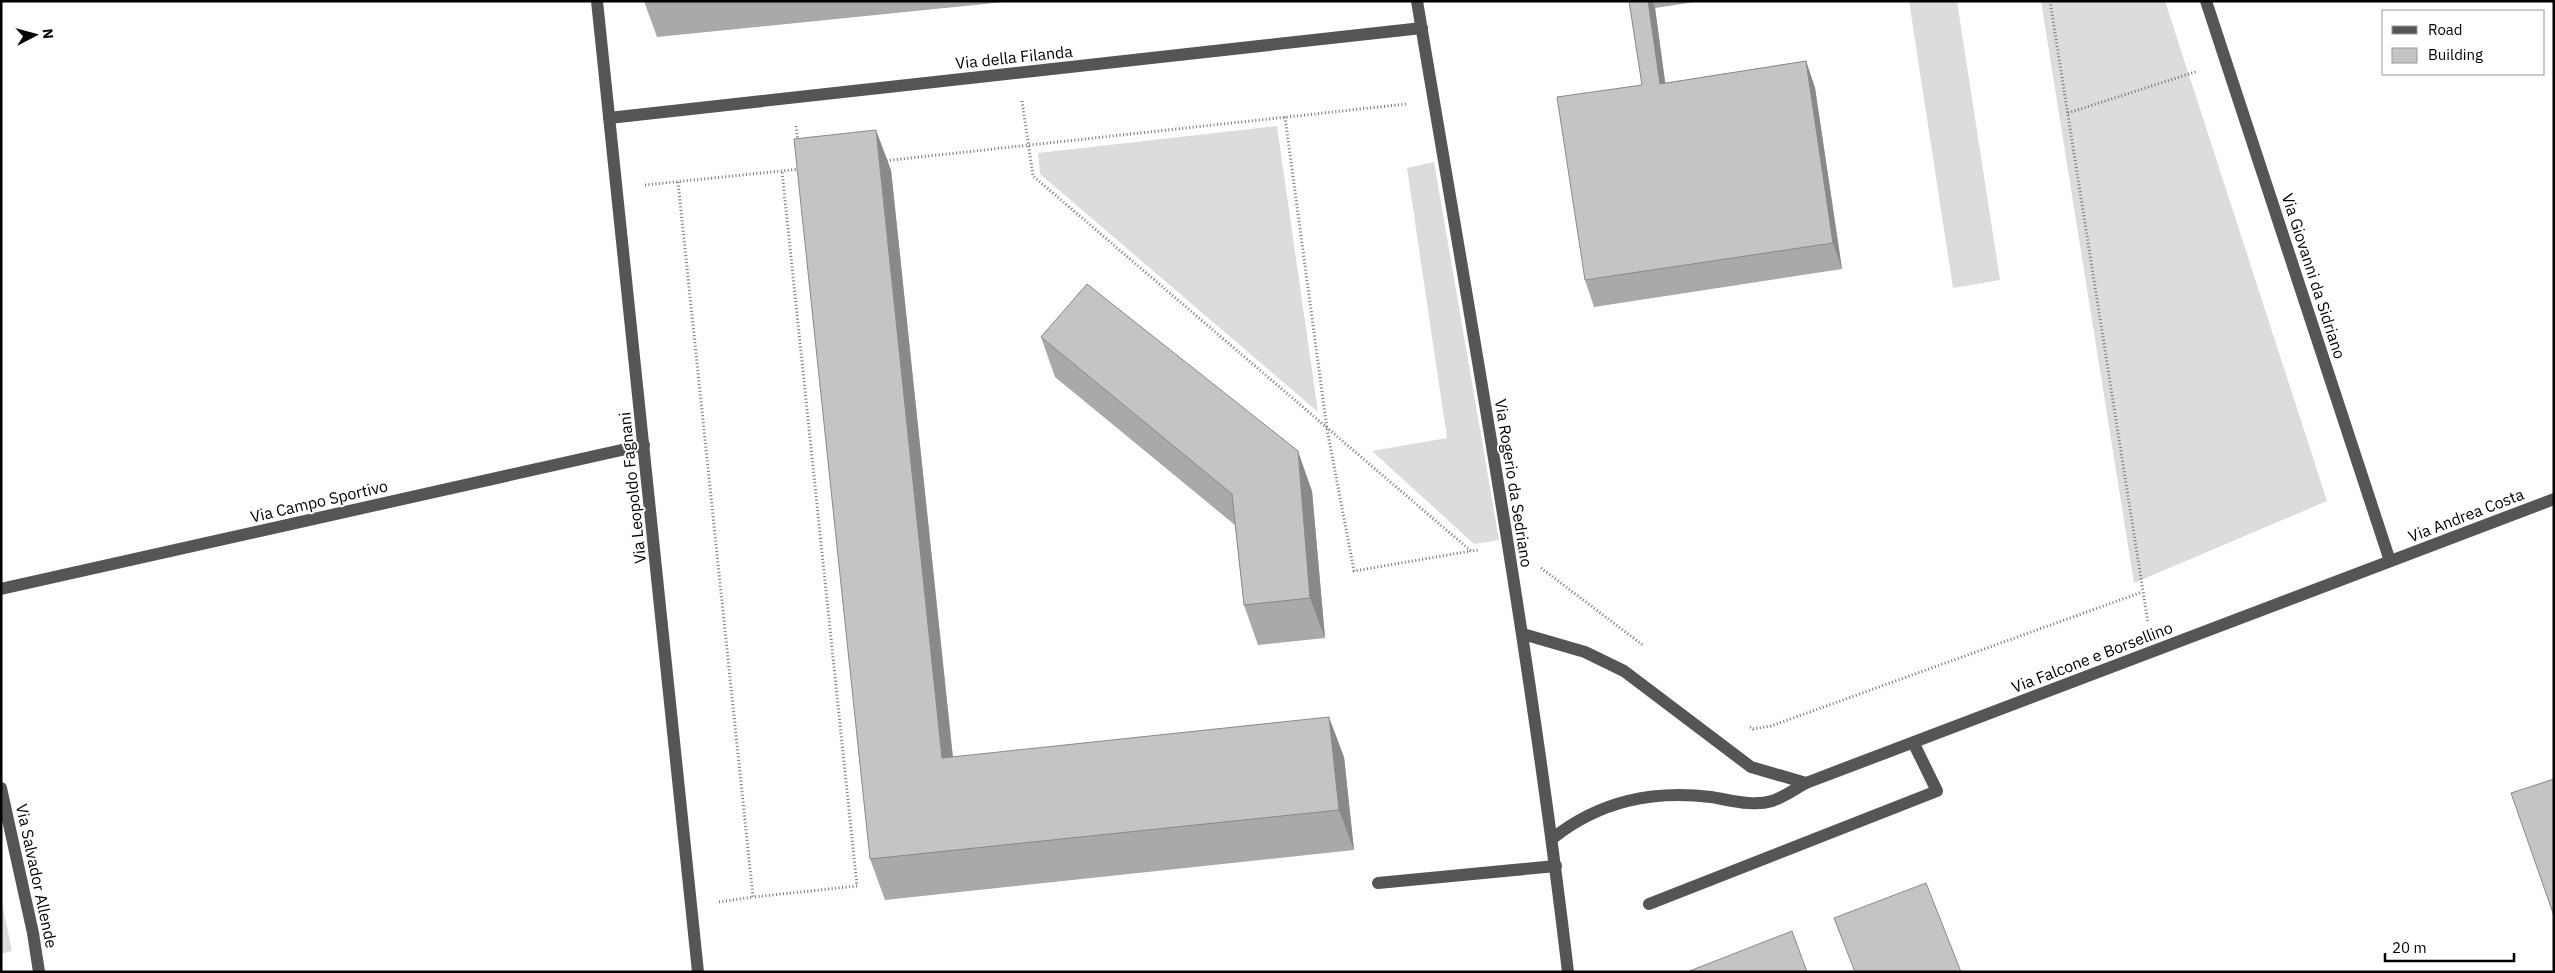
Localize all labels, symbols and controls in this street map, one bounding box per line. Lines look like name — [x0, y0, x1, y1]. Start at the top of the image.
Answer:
north arrow — [10, 10, 60, 60]
legend — [2382, 10, 2545, 75]
text: Road — [2428, 20, 2463, 39]
text: N — [38, 28, 57, 40]
street label: Via della Filanda — [954, 41, 1074, 73]
text: Building — [2428, 45, 2483, 64]
street label: Via Giovanni da Sidriano — [2278, 191, 2350, 361]
street label: Via Rogerio da Sedriano — [1491, 397, 1537, 569]
street label: Via Leopoldo Fagnani — [614, 411, 650, 565]
street label: Via Campo Sportivo — [248, 475, 390, 527]
street label: Via Andrea Costa — [2405, 484, 2527, 546]
street label: Via Falcone e Borsellino — [2009, 617, 2175, 697]
street label: Via Salvador Allende — [12, 802, 62, 950]
scale bar — [2385, 930, 2514, 962]
text: 20 m — [2392, 938, 2427, 957]

